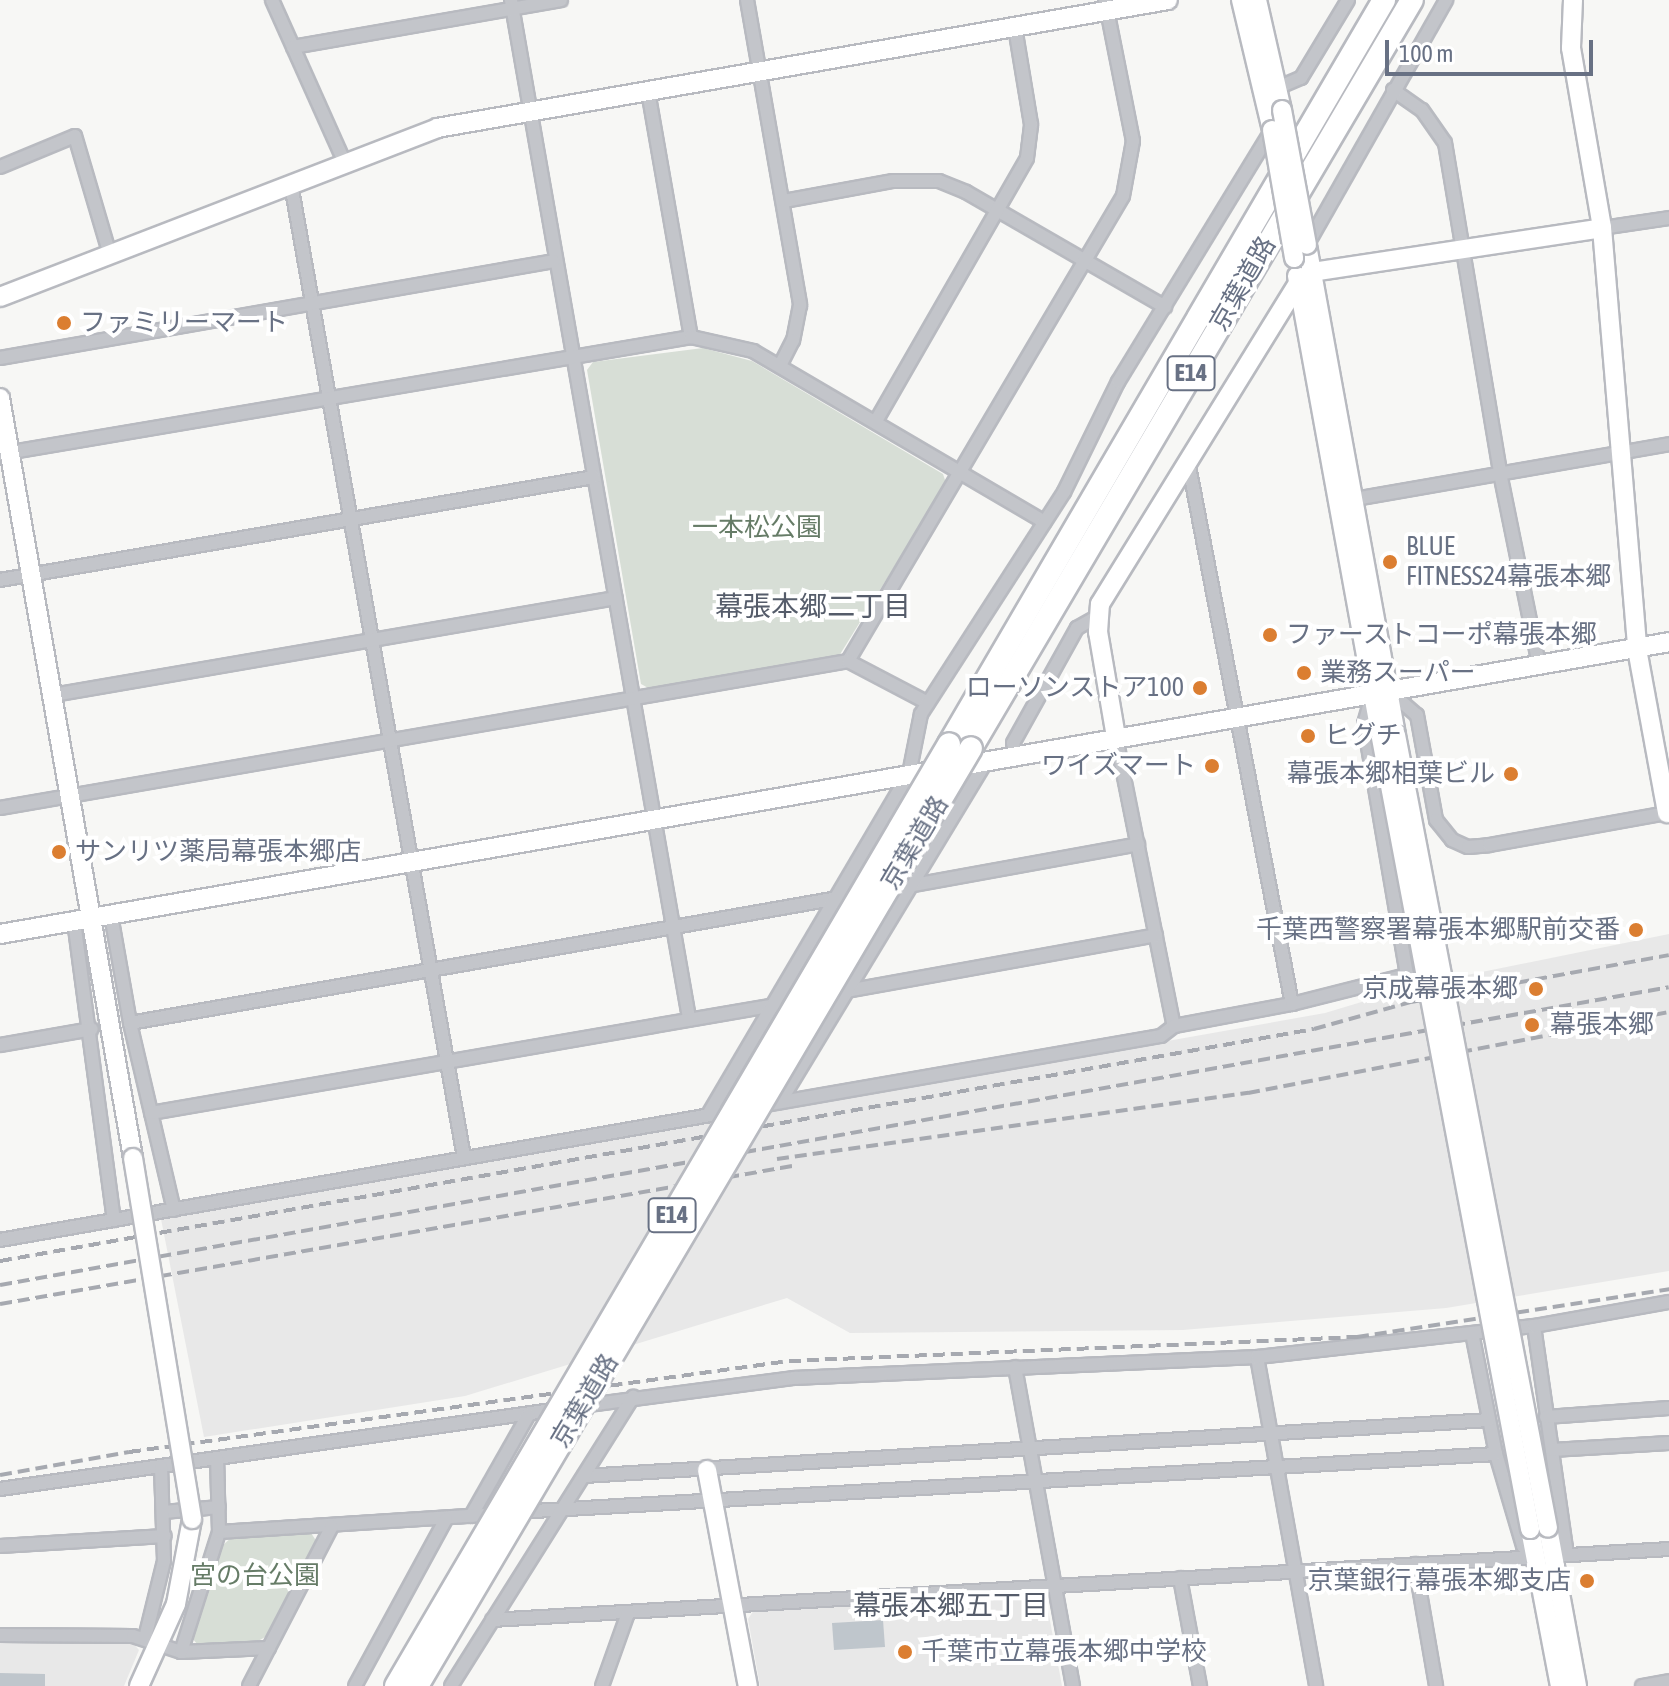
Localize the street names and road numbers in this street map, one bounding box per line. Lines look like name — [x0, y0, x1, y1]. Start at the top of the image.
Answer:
street label: 京葉道路 — [1203, 231, 1283, 337]
road number: E14 — [1165, 353, 1217, 393]
street label: 京葉道路 — [875, 790, 955, 896]
road number: E14 — [646, 1195, 698, 1235]
street label: 京葉道路 — [545, 1348, 625, 1454]

